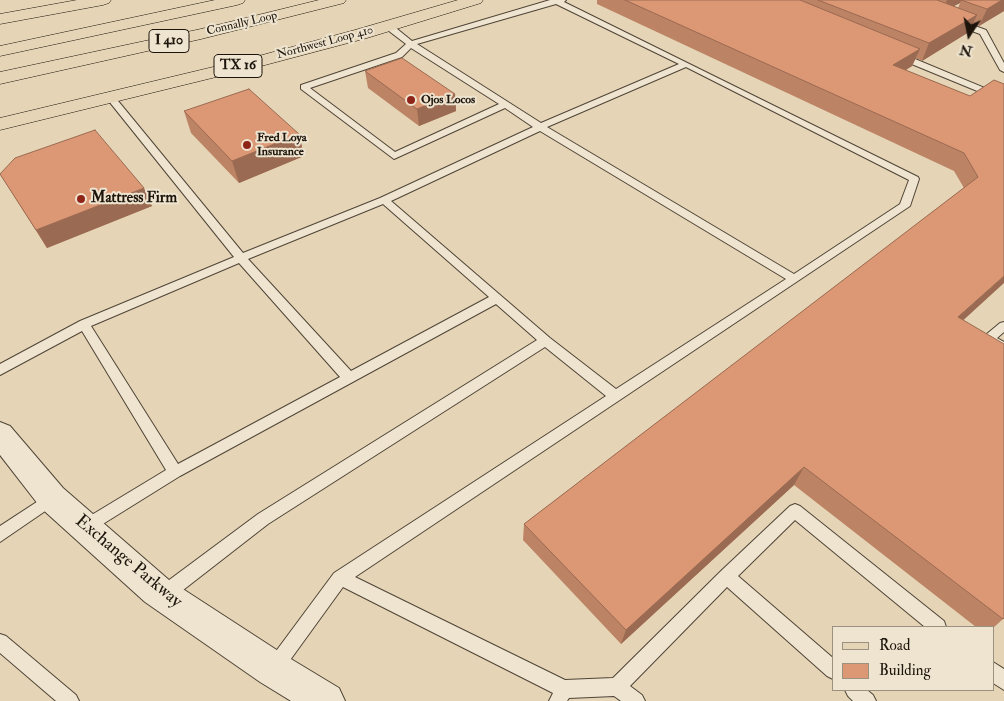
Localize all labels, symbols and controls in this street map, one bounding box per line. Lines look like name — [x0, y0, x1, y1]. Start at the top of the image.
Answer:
street label: Connally Loop — [205, 9, 279, 39]
north arrow — [944, 10, 994, 60]
street label: Northwest Loop 410 — [275, 23, 375, 63]
road number: I 410 — [149, 29, 189, 52]
text: N — [958, 41, 974, 60]
road number: TX 16 — [214, 54, 262, 78]
place label: Ojos Locos — [421, 93, 475, 107]
marker: Ojos Locos — [405, 94, 417, 106]
place label: Fred Loya Insurance — [257, 131, 307, 159]
marker: Fred Loya Insurance — [241, 139, 253, 151]
place label: Mattress Firm — [91, 190, 177, 208]
marker: Mattress Firm — [75, 193, 87, 205]
street label: Exchange Parkway — [70, 511, 186, 613]
legend — [832, 626, 994, 691]
text: Road — [879, 636, 910, 655]
text: Building — [879, 661, 931, 680]

